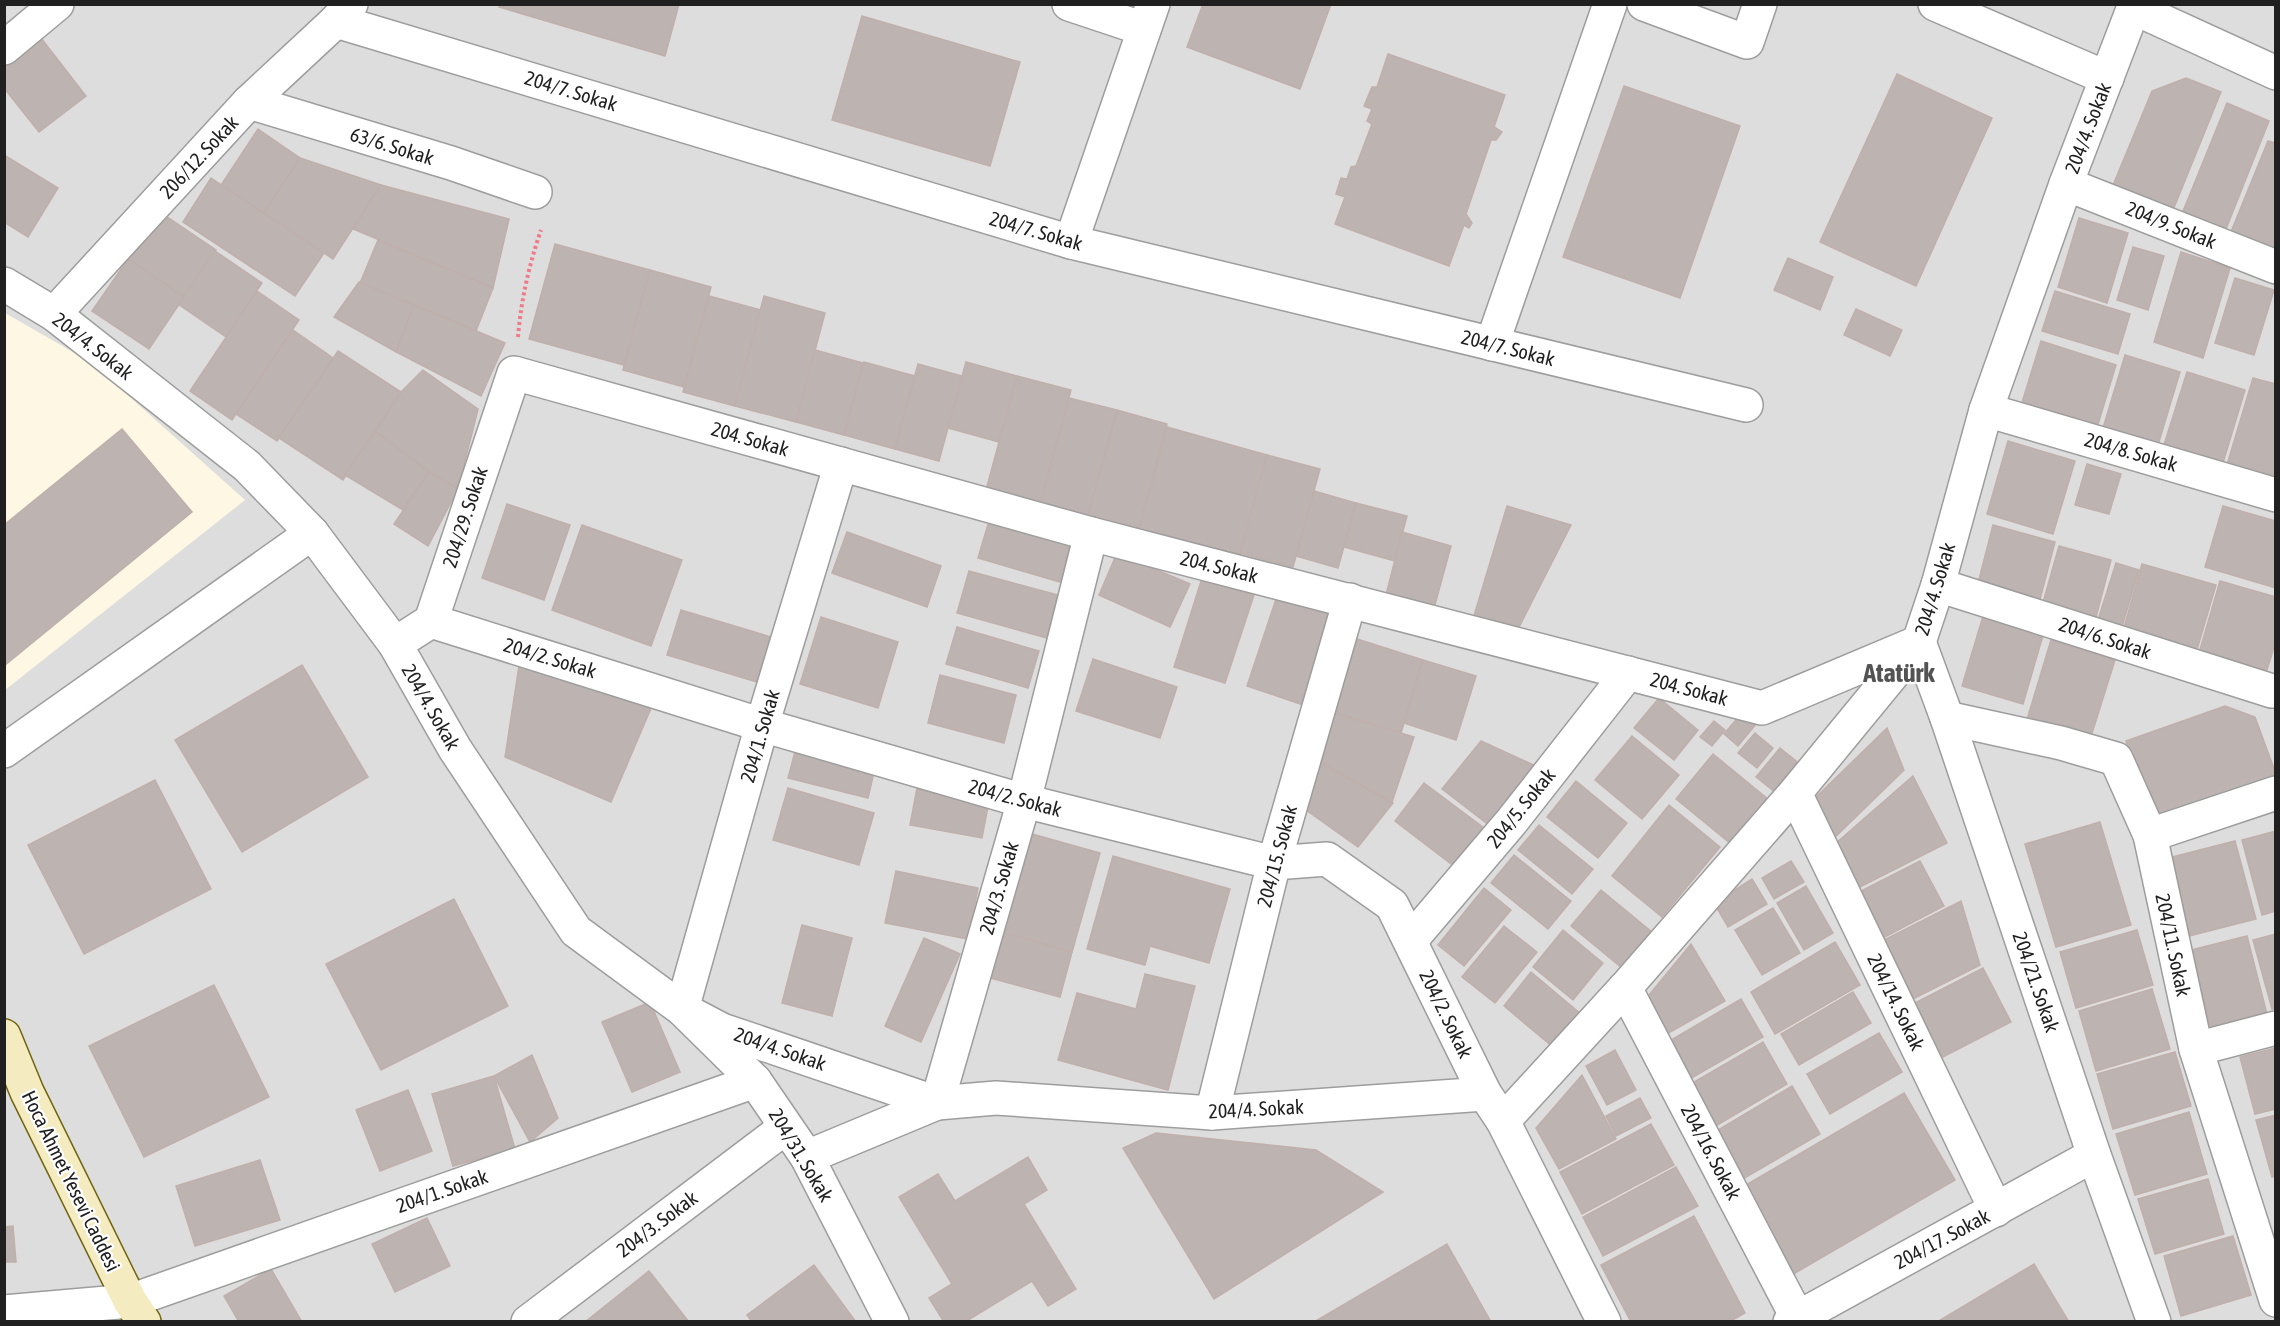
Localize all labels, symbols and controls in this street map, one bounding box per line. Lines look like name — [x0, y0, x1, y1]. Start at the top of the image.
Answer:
street label: 204/7. Sokak — [522, 66, 620, 116]
street label: 204/4. Sokak — [2060, 79, 2115, 176]
street label: 206/12. Sokak — [154, 110, 243, 203]
street label: 63/6. Sokak — [348, 122, 437, 169]
street label: 204/9. Sokak — [2123, 196, 2220, 253]
street label: 204/7. Sokak — [987, 206, 1085, 255]
street label: 204/4. Sokak — [49, 307, 138, 384]
street label: 204/7. Sokak — [1459, 325, 1557, 370]
street label: 204. Sokak — [709, 417, 792, 461]
street label: 204/8. Sokak — [2082, 427, 2180, 476]
street label: 204/29. Sokak — [437, 463, 492, 570]
street label: 204/4. Sokak — [1910, 540, 1960, 638]
street label: 204. Sokak — [1178, 546, 1261, 587]
street label: 204/6. Sokak — [2056, 612, 2154, 663]
street label: 204/2. Sokak — [501, 633, 599, 683]
district label: Atatürk — [1862, 658, 1935, 688]
street label: 204/4. Sokak — [398, 660, 465, 754]
street label: 204. Sokak — [1648, 667, 1731, 710]
street label: 204/1. Sokak — [735, 687, 784, 785]
street label: 204/5. Sokak — [1482, 763, 1560, 852]
street label: 204/2. Sokak — [966, 774, 1064, 821]
street label: 204/15. Sokak — [1252, 802, 1301, 909]
street label: 204/3. Sokak — [974, 839, 1023, 937]
street label: 204/11. Sokak — [2151, 891, 2196, 999]
street label: 204/21. Sokak — [2009, 929, 2064, 1035]
street label: 204/14. Sokak — [1863, 950, 1930, 1054]
street label: 204/2. Sokak — [1415, 966, 1478, 1062]
street label: 204/4. Sokak — [731, 1022, 829, 1075]
street label: Hoca Ahmet Yesevi Caddesi — [18, 1087, 125, 1275]
street label: 204/4. Sokak — [1208, 1095, 1304, 1122]
street label: 204/16. Sokak — [1677, 1100, 1746, 1204]
street label: 204/31. Sokak — [765, 1104, 838, 1206]
street label: 204/1. Sokak — [393, 1164, 491, 1217]
street label: 204/3. Sokak — [612, 1186, 702, 1261]
street label: 204/17. Sokak — [1890, 1204, 1994, 1273]

